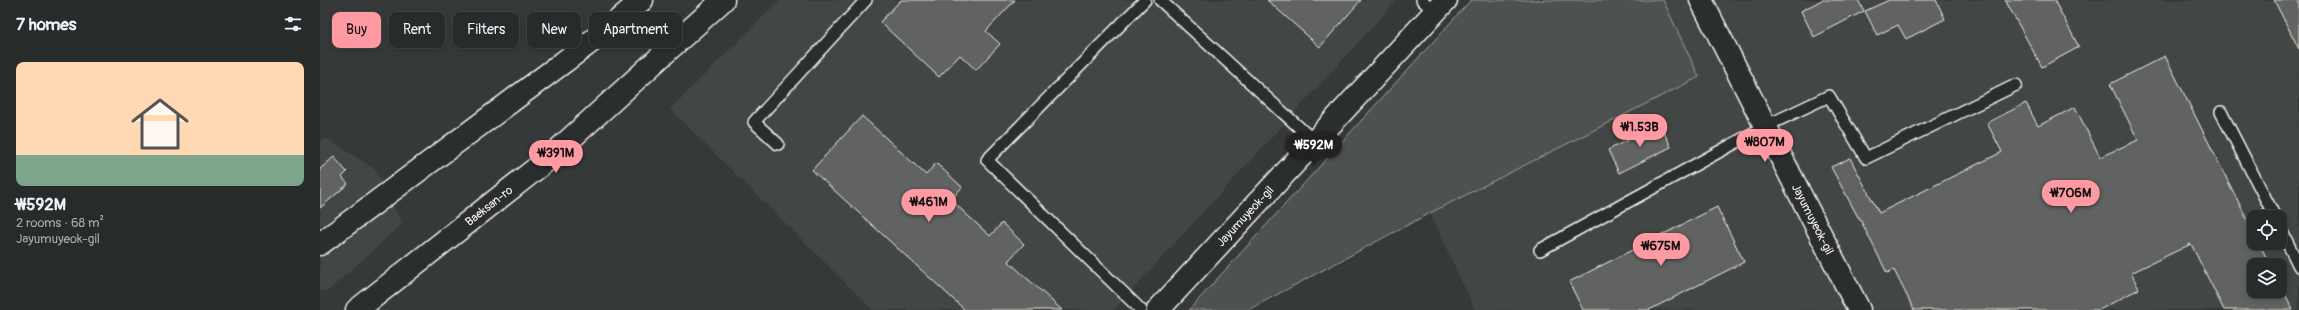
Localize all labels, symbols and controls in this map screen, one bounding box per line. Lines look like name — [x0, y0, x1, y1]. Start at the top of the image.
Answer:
chip: Buy — [332, 12, 381, 48]
chip: Rent — [389, 12, 445, 48]
chip: Filters — [453, 12, 519, 48]
chip: New — [527, 12, 581, 48]
chip: Apartment — [589, 12, 682, 48]
icon: filters — [282, 13, 304, 35]
text: 7 homes — [16, 14, 76, 35]
icon: home — [124, 88, 196, 160]
pin: ₩1.53B — [1607, 114, 1673, 148]
text: ₩1.53B — [1621, 119, 1659, 135]
pin: ₩807M — [1737, 129, 1793, 163]
pin: ₩592M — [1286, 132, 1342, 166]
text: ₩807M — [1745, 134, 1785, 150]
text: ₩592M — [1295, 137, 1333, 153]
pin: ₩391M — [528, 140, 584, 174]
text: ₩391M — [538, 145, 574, 161]
pin: ₩706M — [2043, 180, 2099, 214]
street label: Jayumuyeok-gil — [1788, 181, 1837, 257]
street label: Baeksan-ro — [462, 182, 516, 229]
street label: Jayumuyeok-gil — [1213, 183, 1277, 250]
text: ₩706M — [2051, 185, 2091, 201]
pin: ₩461M — [901, 189, 957, 223]
text: ₩592M — [16, 194, 66, 215]
text: ₩461M — [910, 194, 948, 210]
map controls — [2247, 210, 2287, 298]
button: locate — [2247, 210, 2287, 250]
text: 2 rooms · 68 m² — [16, 215, 104, 231]
text: Jayumuyeok-gil — [16, 231, 100, 247]
pin: ₩675M — [1633, 233, 1689, 267]
text: ₩675M — [1642, 238, 1680, 254]
button: layers — [2247, 258, 2287, 298]

